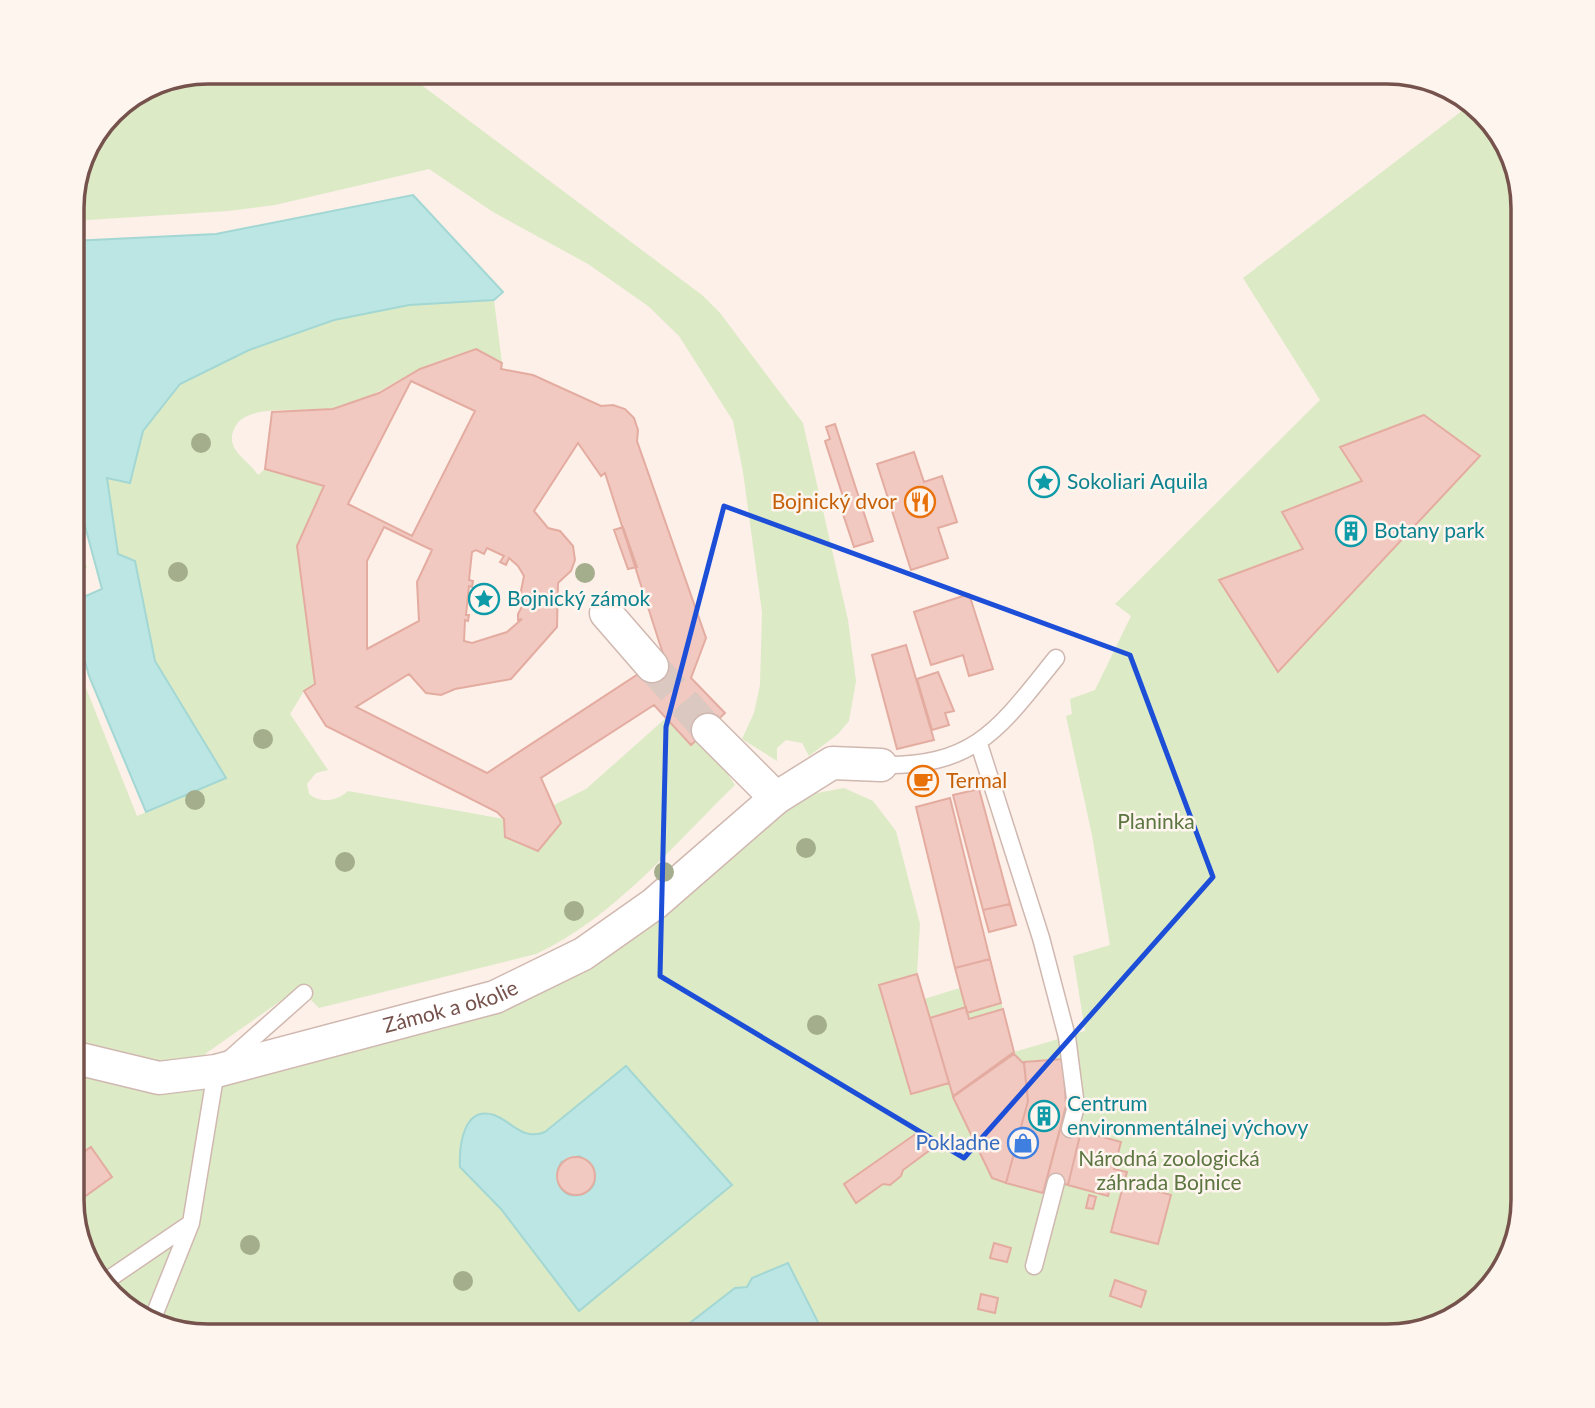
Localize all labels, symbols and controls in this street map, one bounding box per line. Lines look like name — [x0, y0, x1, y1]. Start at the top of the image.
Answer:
place icon: Sokoliari Aquila — [1027, 465, 1061, 499]
place label: Sokoliari Aquila — [1067, 468, 1208, 493]
restaurant icon: Bojnický dvor — [903, 485, 937, 519]
place label: Bojnický dvor — [772, 488, 897, 513]
building icon: Botany park — [1334, 514, 1368, 548]
place label: Botany park — [1374, 517, 1485, 542]
place icon: Bojnický zámok — [467, 582, 501, 616]
place label: Bojnický zámok — [507, 585, 651, 610]
cafe icon: Termal — [906, 764, 940, 798]
place label: Termal — [946, 767, 1007, 792]
park label: Planinka — [1117, 808, 1195, 833]
street label: Zámok a okolie — [380, 974, 521, 1037]
place label: Centrum environmentálnej výchovy — [1067, 1090, 1308, 1139]
building icon: Centrum environmentálnej výchovy — [1027, 1099, 1061, 1133]
shop icon: Pokladne — [1006, 1126, 1040, 1160]
place label: Pokladne — [915, 1129, 1000, 1154]
park label: Národná zoologická záhrada Bojnice — [1078, 1145, 1260, 1194]

